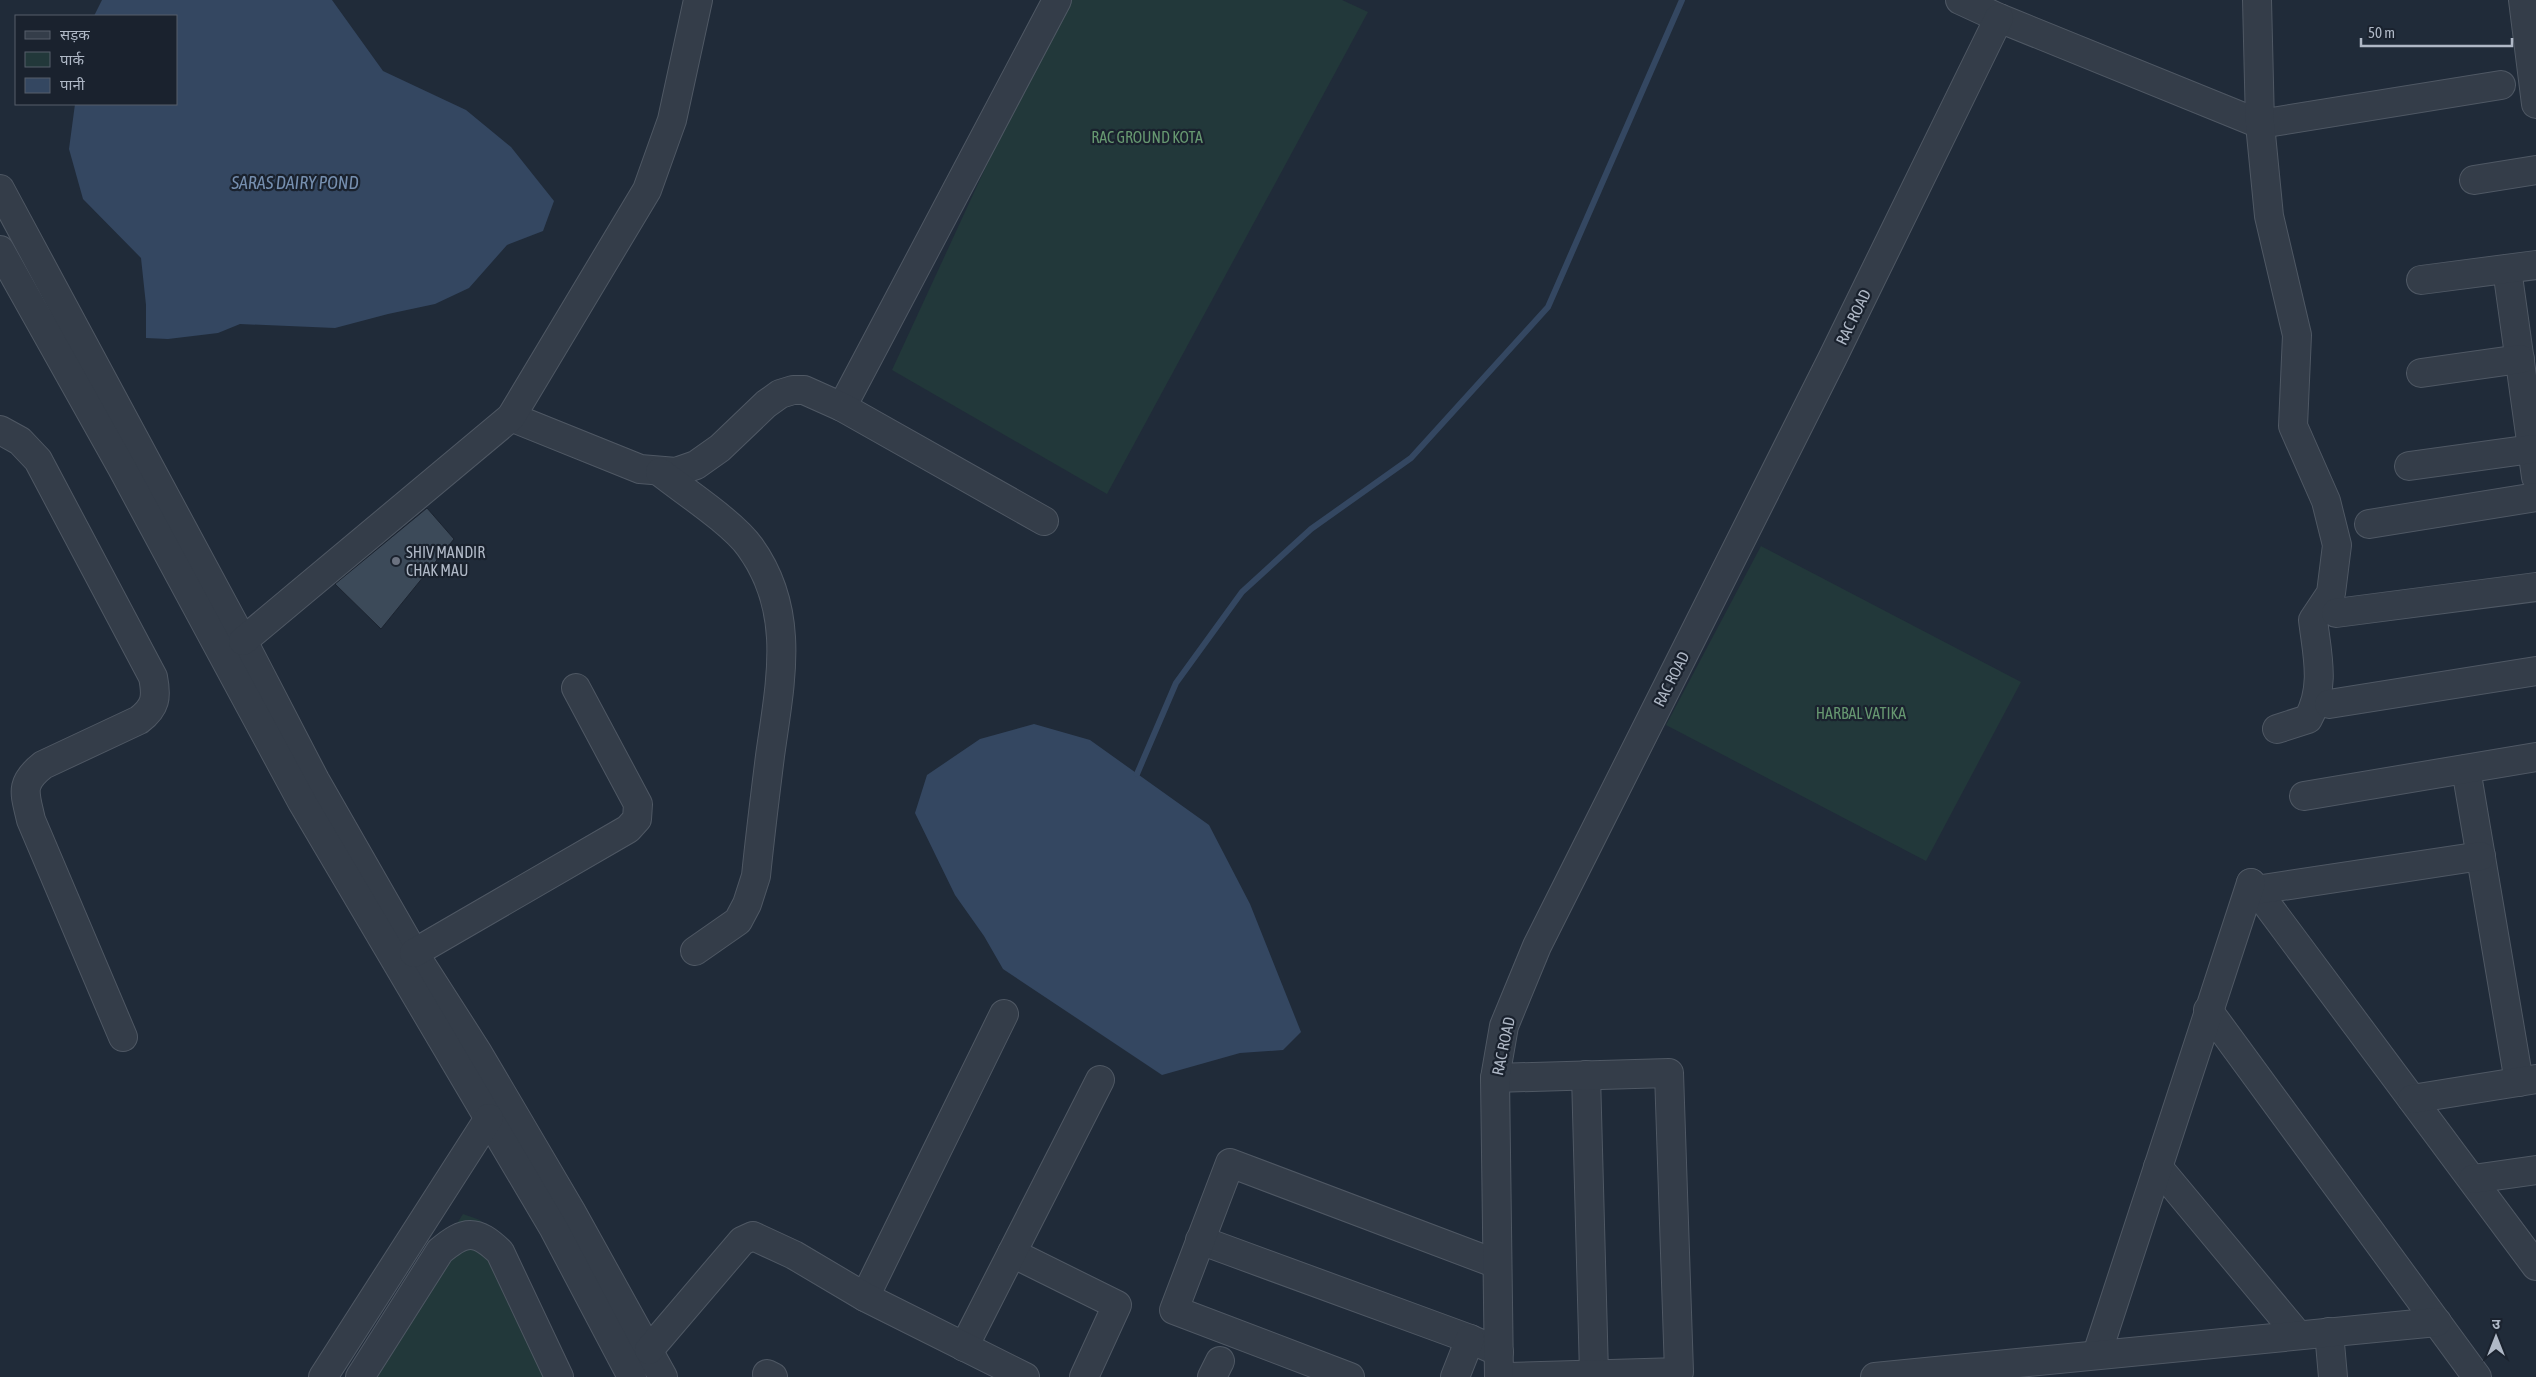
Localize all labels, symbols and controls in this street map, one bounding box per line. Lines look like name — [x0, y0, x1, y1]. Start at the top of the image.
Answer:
legend — [15, 15, 178, 105]
scale bar — [2361, 15, 2512, 47]
text: 50 m — [2368, 24, 2395, 41]
text: सड़क — [60, 26, 90, 43]
text: पार्क — [60, 51, 84, 68]
text: पानी — [60, 76, 86, 93]
park label: RAC GROUND KOTA — [1091, 128, 1203, 146]
water label: SARAS DAIRY POND — [230, 172, 359, 193]
street label: RAC ROAD — [1832, 286, 1874, 348]
place label: SHIV MANDIR CHAK MAU — [406, 543, 485, 579]
marker: SHIV MANDIR CHAK MAU — [390, 555, 402, 567]
street label: RAC ROAD — [1650, 648, 1692, 709]
park label: HARBAL VATIKA — [1816, 704, 1906, 722]
street label: RAC ROAD — [1488, 1015, 1518, 1077]
north arrow — [2471, 1312, 2521, 1362]
text: उ — [2492, 1316, 2501, 1332]

